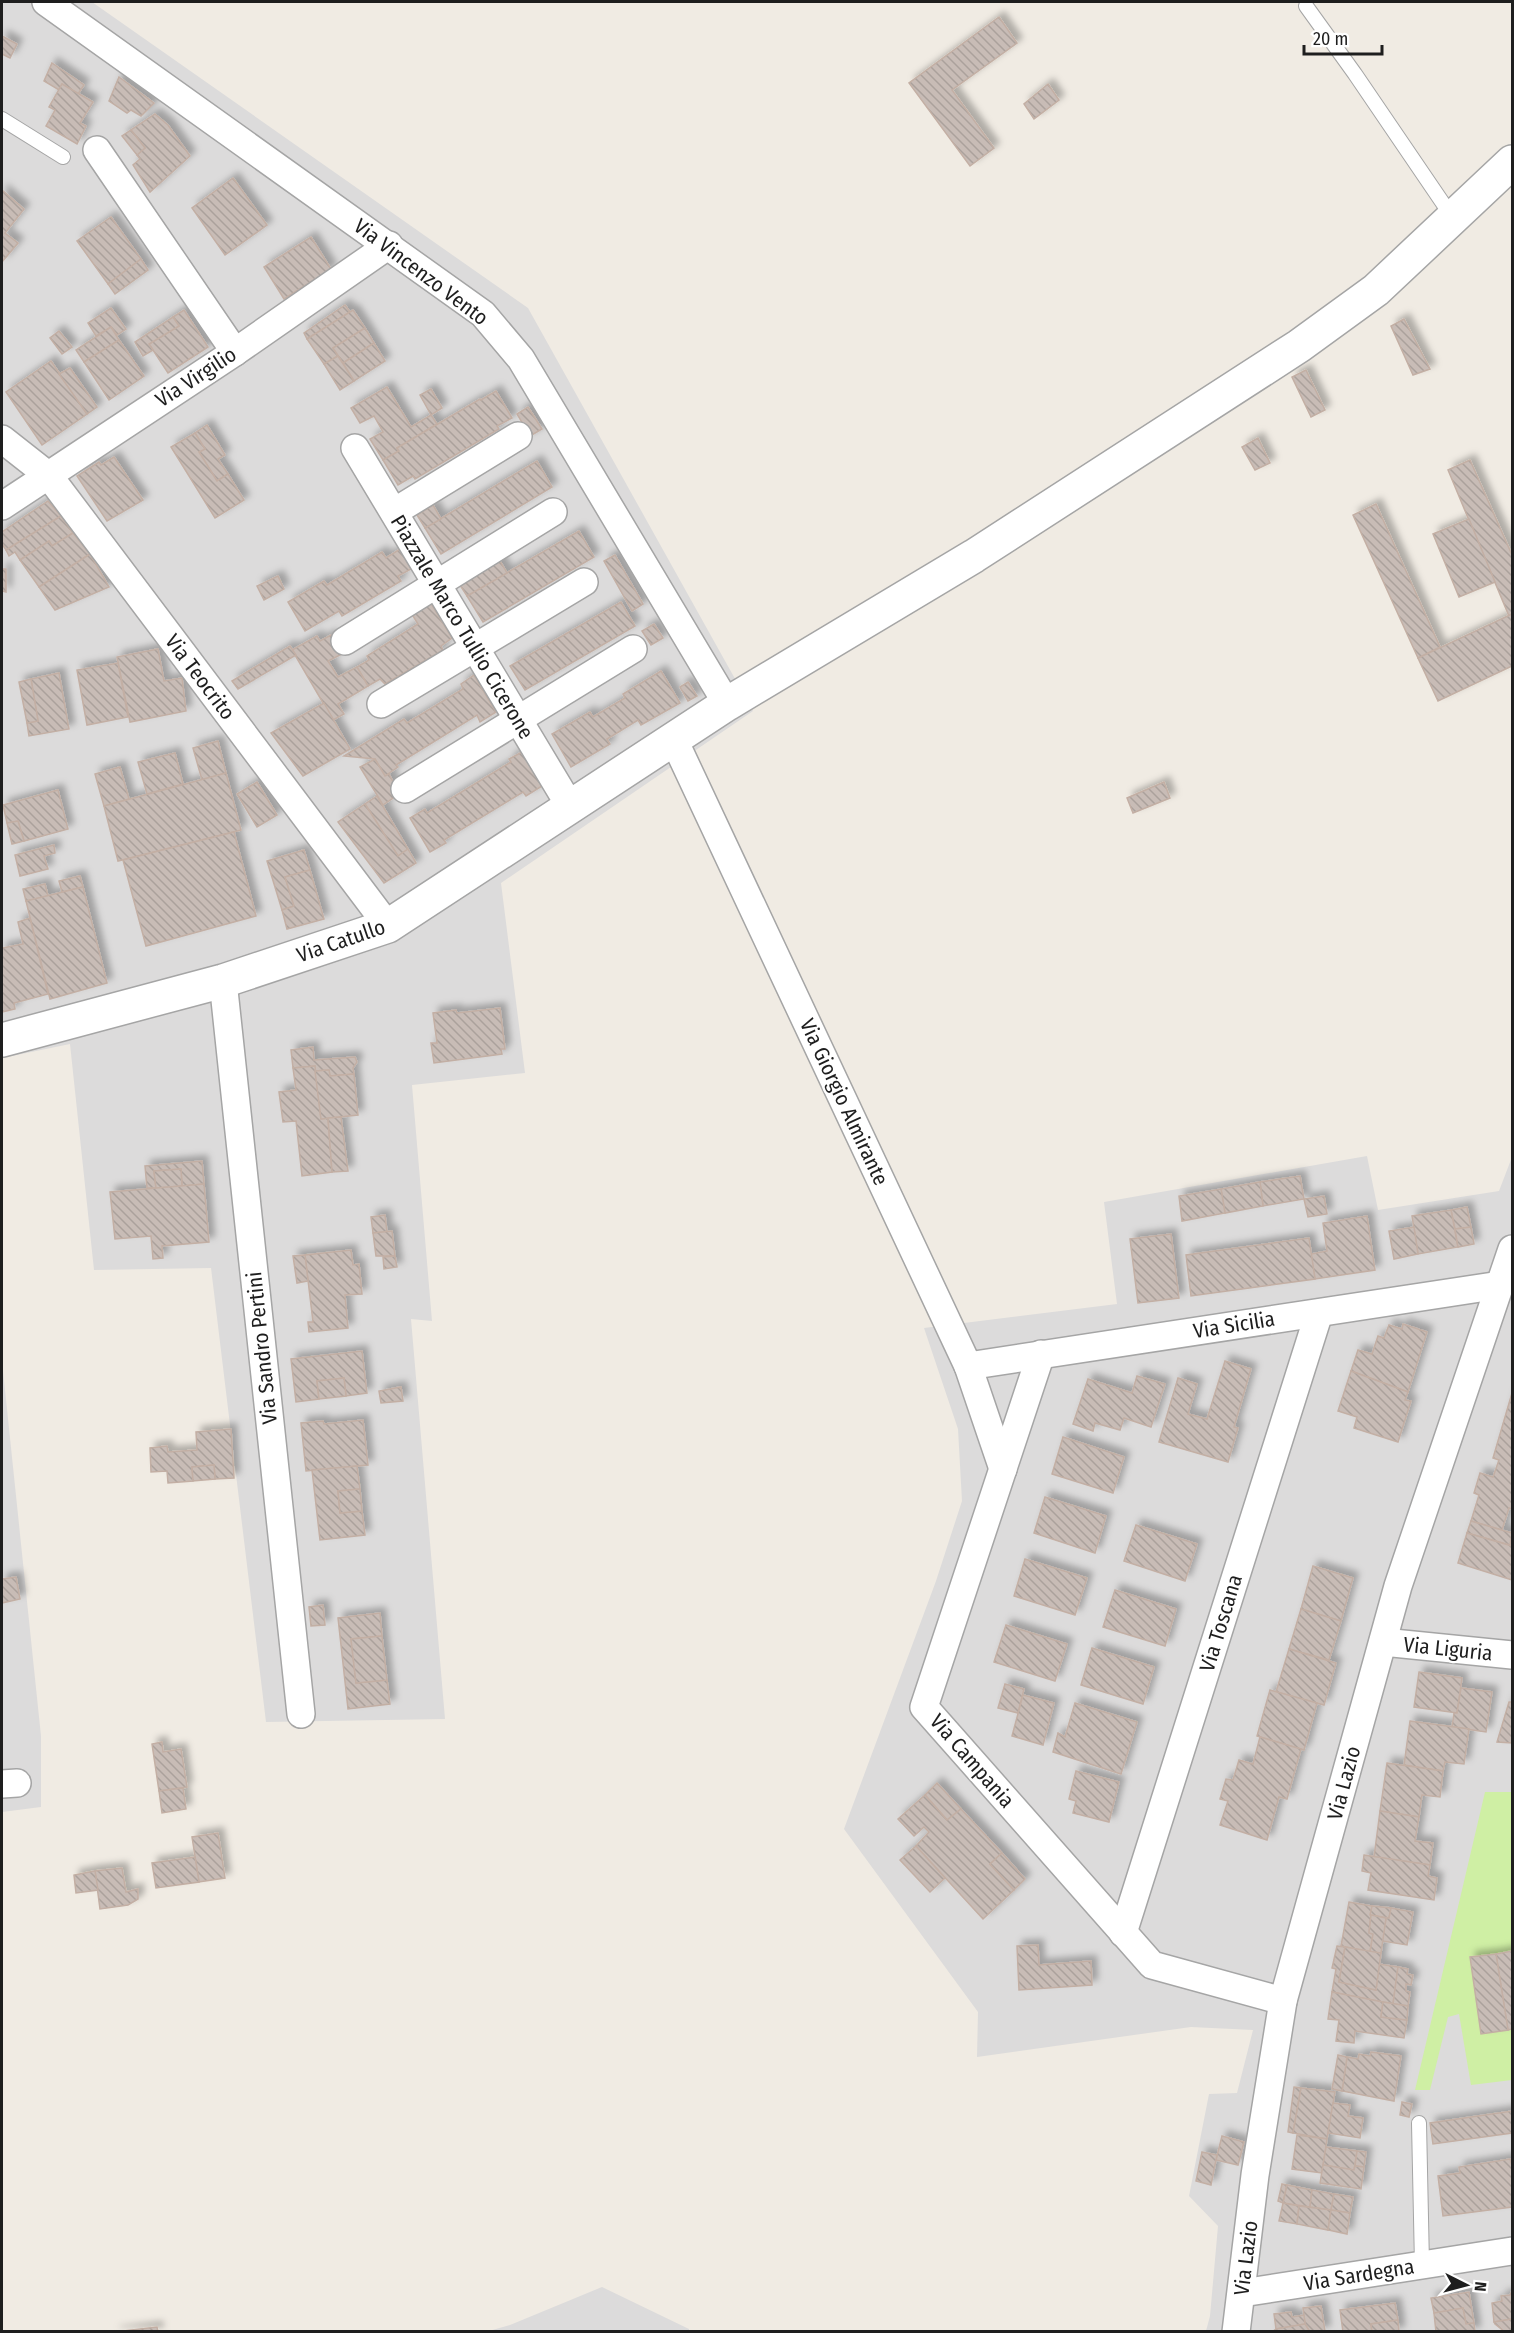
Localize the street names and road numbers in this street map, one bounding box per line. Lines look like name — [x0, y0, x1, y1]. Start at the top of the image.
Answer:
street label: Via Vincenzo Vento — [349, 213, 493, 331]
street label: Via Virgilio — [151, 341, 241, 413]
street label: Piazzale Marco Tullio Cicerone — [385, 510, 539, 744]
street label: Via Teocrito — [159, 629, 241, 725]
street label: Via Catullo — [293, 914, 389, 968]
street label: Via Giorgio Almirante — [794, 1015, 894, 1189]
street label: Via Sandro Pertini — [241, 1270, 283, 1426]
street label: Via Sicilia — [1191, 1306, 1277, 1344]
street label: Via Toscana — [1194, 1571, 1248, 1675]
street label: Via Liguria — [1402, 1631, 1494, 1667]
street label: Via Campania — [924, 1709, 1020, 1813]
street label: Via Lazio — [1322, 1743, 1366, 1823]
street label: Via Lazio — [1229, 2219, 1263, 2297]
street label: Via Sardegna — [1302, 2253, 1416, 2297]

